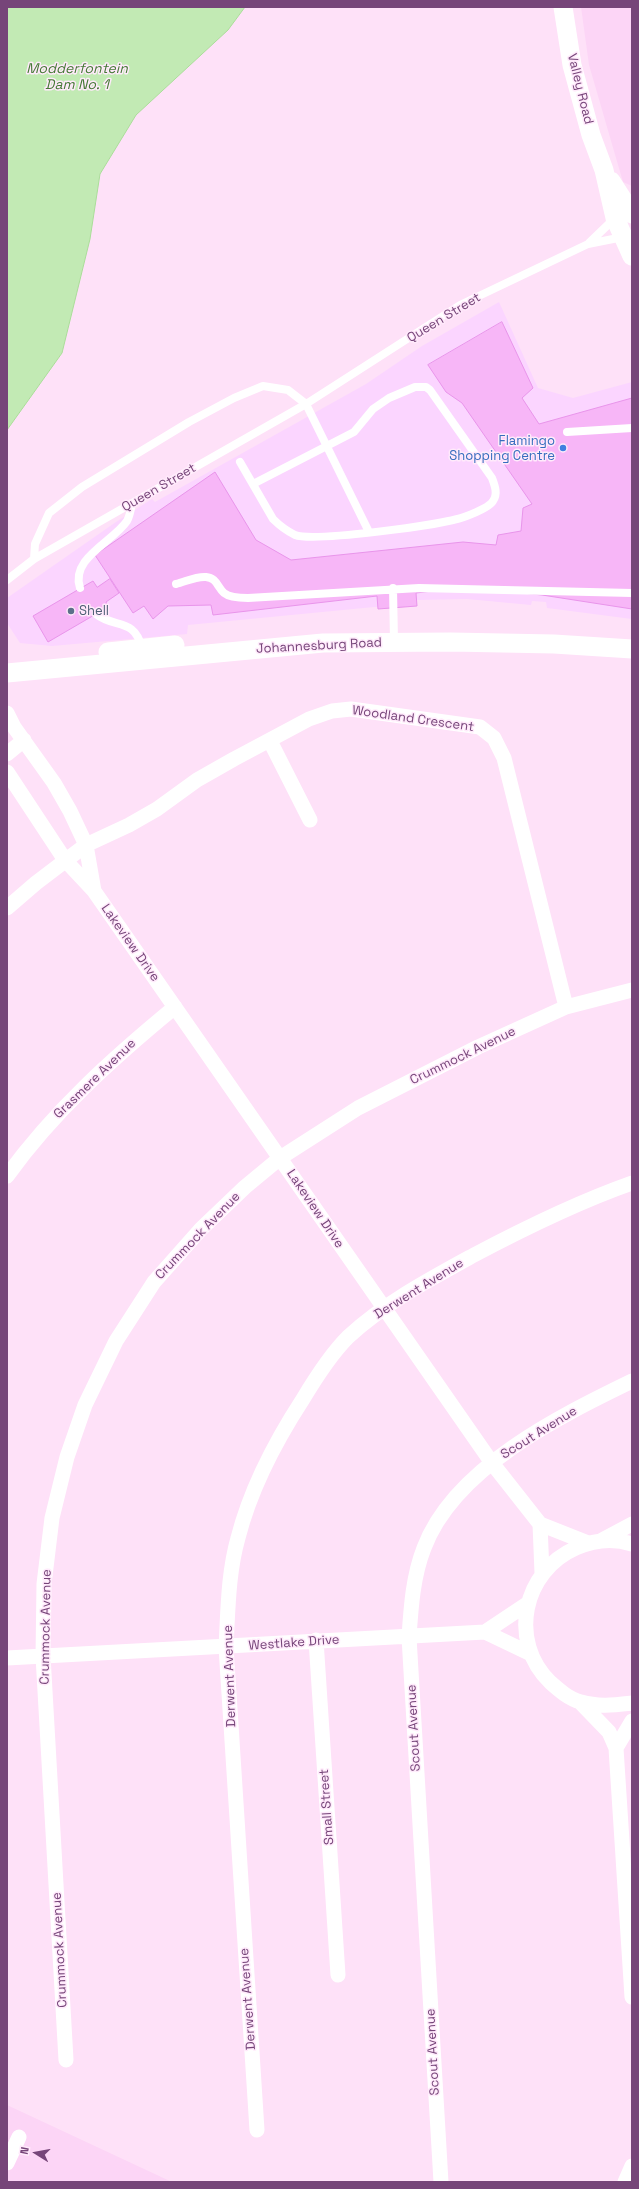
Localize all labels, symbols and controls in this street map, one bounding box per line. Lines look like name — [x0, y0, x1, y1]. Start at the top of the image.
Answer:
street label: Valley Road — [564, 52, 596, 126]
water label: Modderfontein Dam No. 1 — [26, 61, 128, 94]
street label: Queen Street — [404, 290, 484, 346]
place label: Flamingo Shopping Centre — [449, 433, 555, 464]
marker: Flamingo Shopping Centre — [558, 443, 568, 453]
street label: Queen Street — [119, 460, 199, 516]
place label: Shell — [79, 603, 109, 619]
marker: Shell — [66, 606, 76, 616]
street label: Johannesburg Road — [256, 635, 382, 657]
street label: Woodland Crescent — [351, 703, 475, 735]
street label: Lakeview Drive — [97, 901, 163, 985]
street label: Crummock Avenue — [408, 1024, 518, 1088]
street label: Grasmere Avenue — [51, 1036, 139, 1122]
street label: Lakeview Drive — [283, 1167, 347, 1251]
street label: Crummock Avenue — [152, 1189, 244, 1283]
street label: Derwent Avenue — [372, 1255, 466, 1323]
street label: Scout Avenue — [498, 1403, 580, 1463]
street label: Crummock Avenue — [37, 1569, 55, 1685]
street label: Derwent Avenue — [220, 1625, 240, 1727]
street label: Westlake Drive — [248, 1632, 340, 1654]
street label: Scout Avenue — [404, 1684, 424, 1772]
street label: Small Street — [317, 1769, 337, 1845]
street label: Crummock Avenue — [49, 1892, 71, 2008]
street label: Derwent Avenue — [237, 1947, 259, 2051]
street label: Scout Avenue — [423, 2008, 443, 2096]
north arrow — [16, 2133, 56, 2173]
text: N — [17, 2146, 32, 2156]

